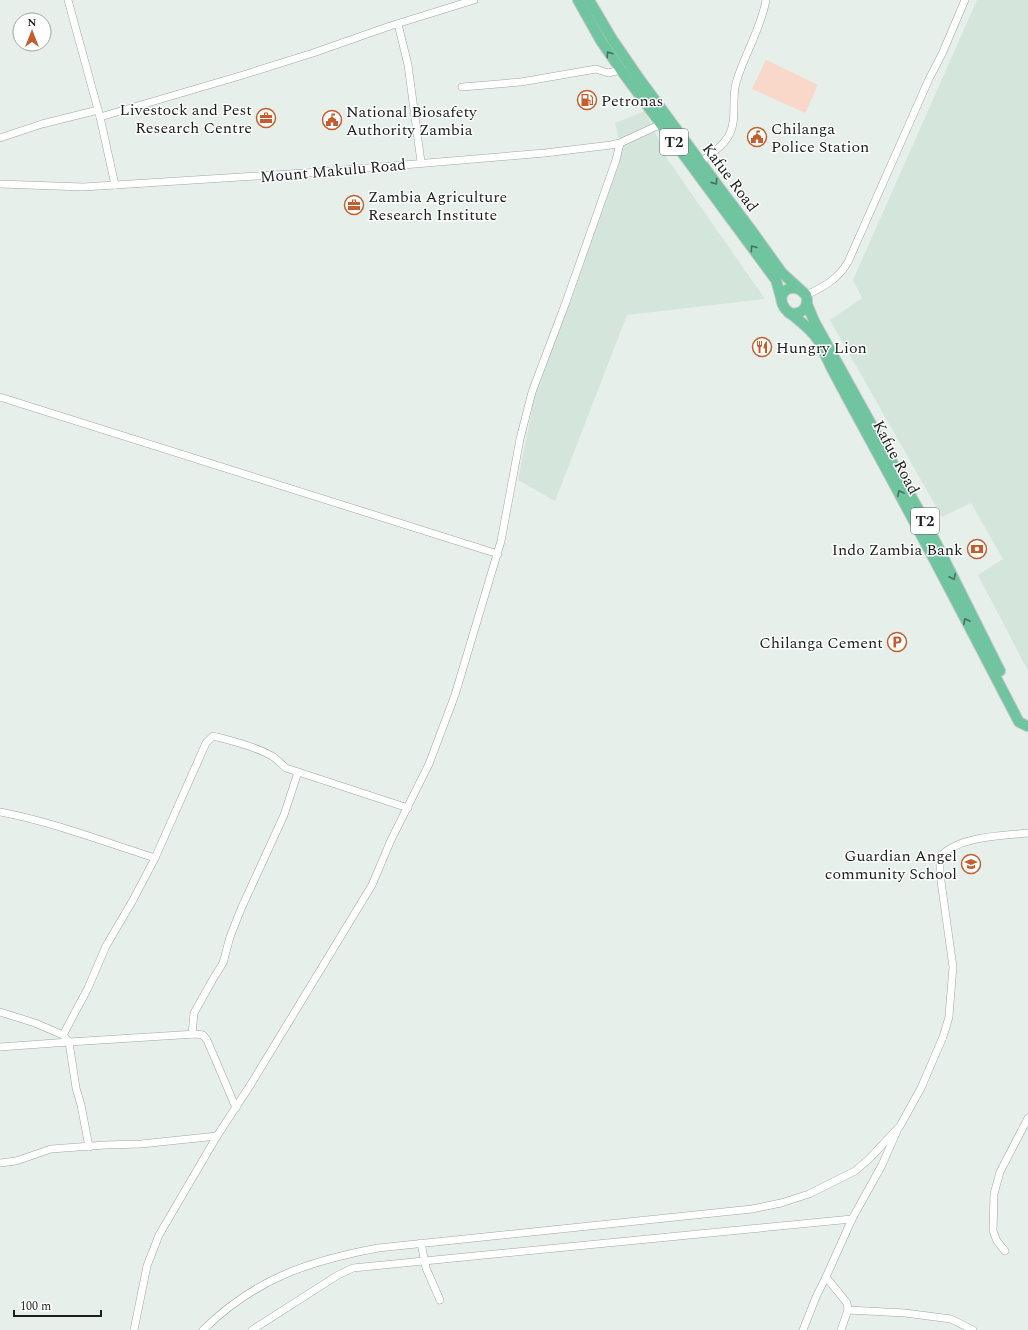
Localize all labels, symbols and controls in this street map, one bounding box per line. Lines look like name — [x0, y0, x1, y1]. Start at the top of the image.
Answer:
north arrow — [12, 12, 52, 52]
text: N — [28, 14, 37, 31]
one-way arrow — [607, 51, 614, 58]
fuel station icon: Petronas — [576, 89, 598, 111]
place label: Petronas — [601, 89, 663, 113]
place label: Livestock and Pest Research Centre — [120, 98, 252, 140]
place label: National Biosafety Authority Zambia — [346, 100, 478, 142]
office icon: Livestock and Pest Research Centre — [255, 107, 277, 129]
public building icon: National Biosafety Authority Zambia — [321, 109, 343, 131]
place label: Chilanga Police Station — [771, 117, 869, 159]
public building icon: Chilanga Police Station — [746, 126, 768, 148]
road number: T2 — [660, 129, 688, 155]
street label: Kafue Road — [696, 138, 764, 217]
street label: Mount Makulu Road — [259, 153, 407, 189]
one-way arrow — [710, 177, 717, 184]
place label: Zambia Agriculture Research Institute — [368, 185, 507, 227]
office icon: Zambia Agriculture Research Institute — [343, 194, 365, 216]
one-way arrow — [750, 246, 757, 253]
restaurant icon: Hungry Lion — [751, 336, 773, 358]
place label: Hungry Lion — [776, 336, 867, 360]
street label: Kafue Road — [866, 416, 926, 499]
one-way arrow — [897, 490, 904, 497]
road number: T2 — [911, 508, 939, 534]
place label: Indo Zambia Bank — [832, 538, 963, 562]
bank icon: Indo Zambia Bank — [966, 538, 988, 560]
one-way arrow — [948, 572, 956, 580]
one-way arrow — [963, 618, 970, 625]
place label: Chilanga Cement — [759, 631, 883, 655]
parking icon: Chilanga Cement — [886, 631, 908, 653]
place label: Guardian Angel community School — [825, 844, 957, 886]
school or university icon: Guardian Angel community School — [960, 853, 982, 875]
scale bar — [14, 1292, 101, 1318]
text: 100 m — [20, 1297, 51, 1316]

